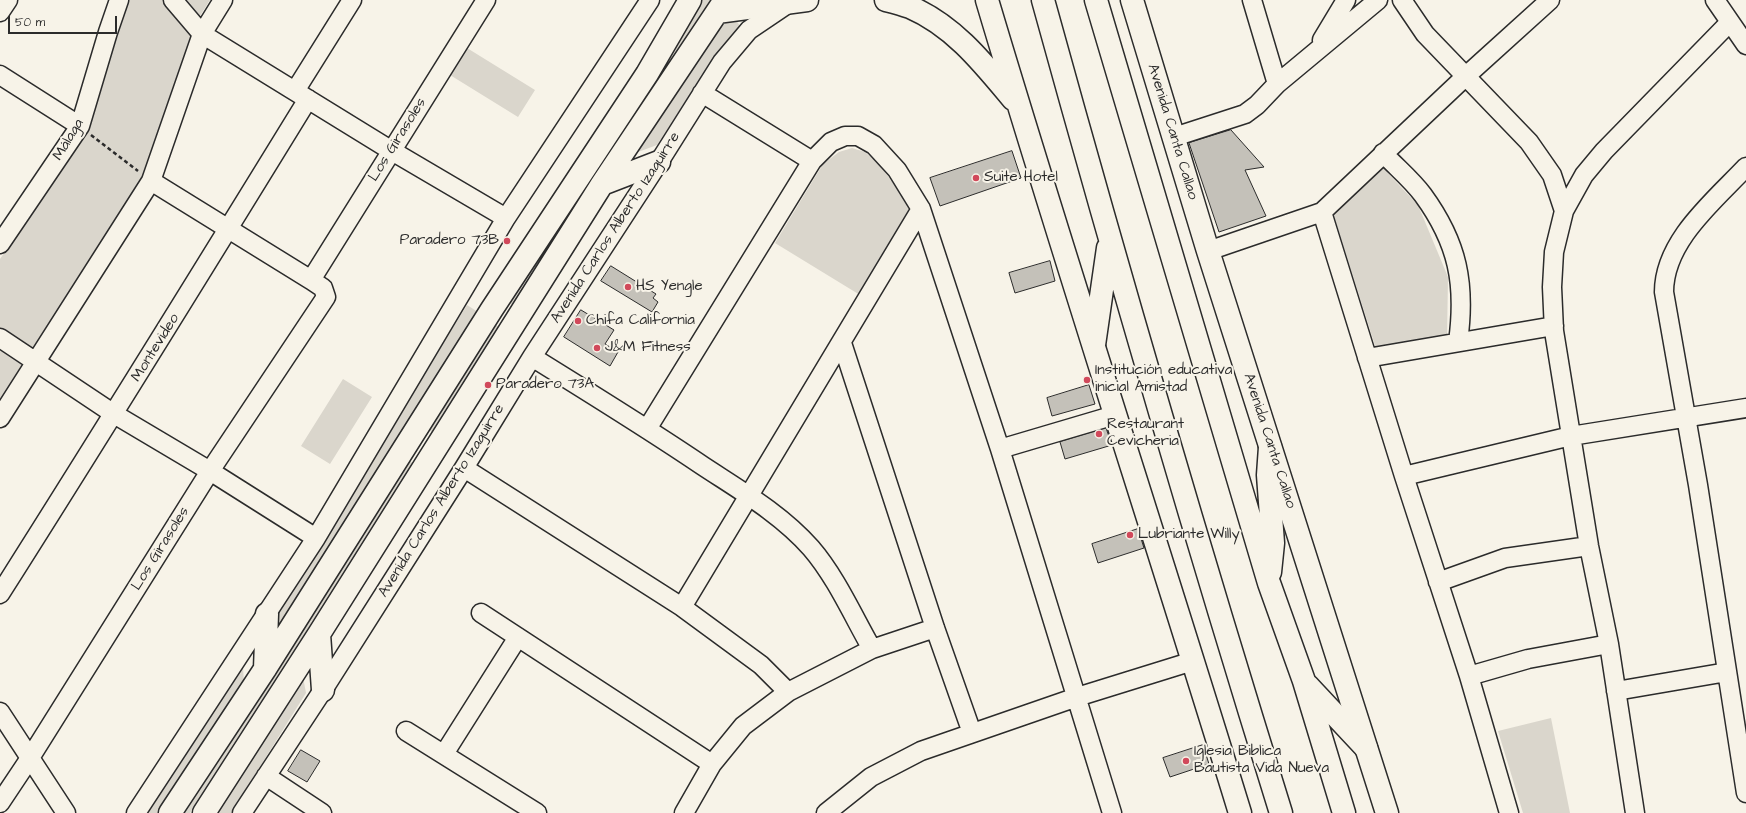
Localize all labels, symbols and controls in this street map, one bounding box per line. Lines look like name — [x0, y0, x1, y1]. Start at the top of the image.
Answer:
scale bar — [10, 8, 119, 34]
text: 50 m — [15, 14, 45, 31]
street label: Avenida Canta Callao — [1143, 62, 1201, 202]
street label: Los Girasoles — [365, 95, 431, 185]
street label: Málaga — [50, 116, 88, 164]
street label: Avenida Carlos Alberto Izaguirre — [547, 129, 685, 327]
place label: Suite Hotel — [984, 169, 1058, 187]
marker: Suite Hotel — [971, 173, 981, 183]
place label: Paradero 73B — [400, 232, 499, 250]
marker: Paradero 73B — [502, 236, 512, 246]
place label: HS Yengle — [636, 278, 703, 296]
marker: HS Yengle — [623, 282, 633, 292]
street label: Montevideo — [128, 311, 184, 385]
place label: Chifa California — [586, 312, 695, 330]
marker: Chifa California — [573, 316, 583, 326]
place label: J&M Fitness — [605, 339, 691, 357]
marker: J&M Fitness — [592, 343, 602, 353]
place label: Institución educativa inicial Amistad — [1095, 362, 1232, 397]
street label: Avenida Canta Callao — [1239, 371, 1299, 511]
marker: Institución educativa inicial Amistad — [1082, 375, 1092, 385]
place label: Paradero 73A — [496, 376, 594, 394]
marker: Paradero 73A — [483, 380, 493, 390]
street label: Avenida Carlos Alberto Izaguirre — [375, 401, 509, 601]
place label: Restaurant Cevicheria — [1107, 416, 1184, 451]
marker: Restaurant Cevicheria — [1094, 429, 1104, 439]
street label: Los Girasoles — [128, 504, 194, 594]
place label: Lubriante Willy — [1138, 526, 1240, 544]
marker: Lubriante Willy — [1125, 530, 1135, 540]
place label: Iglesia Biblica Bautista Vida Nueva — [1194, 743, 1329, 778]
marker: Iglesia Biblica Bautista Vida Nueva — [1181, 756, 1191, 766]

